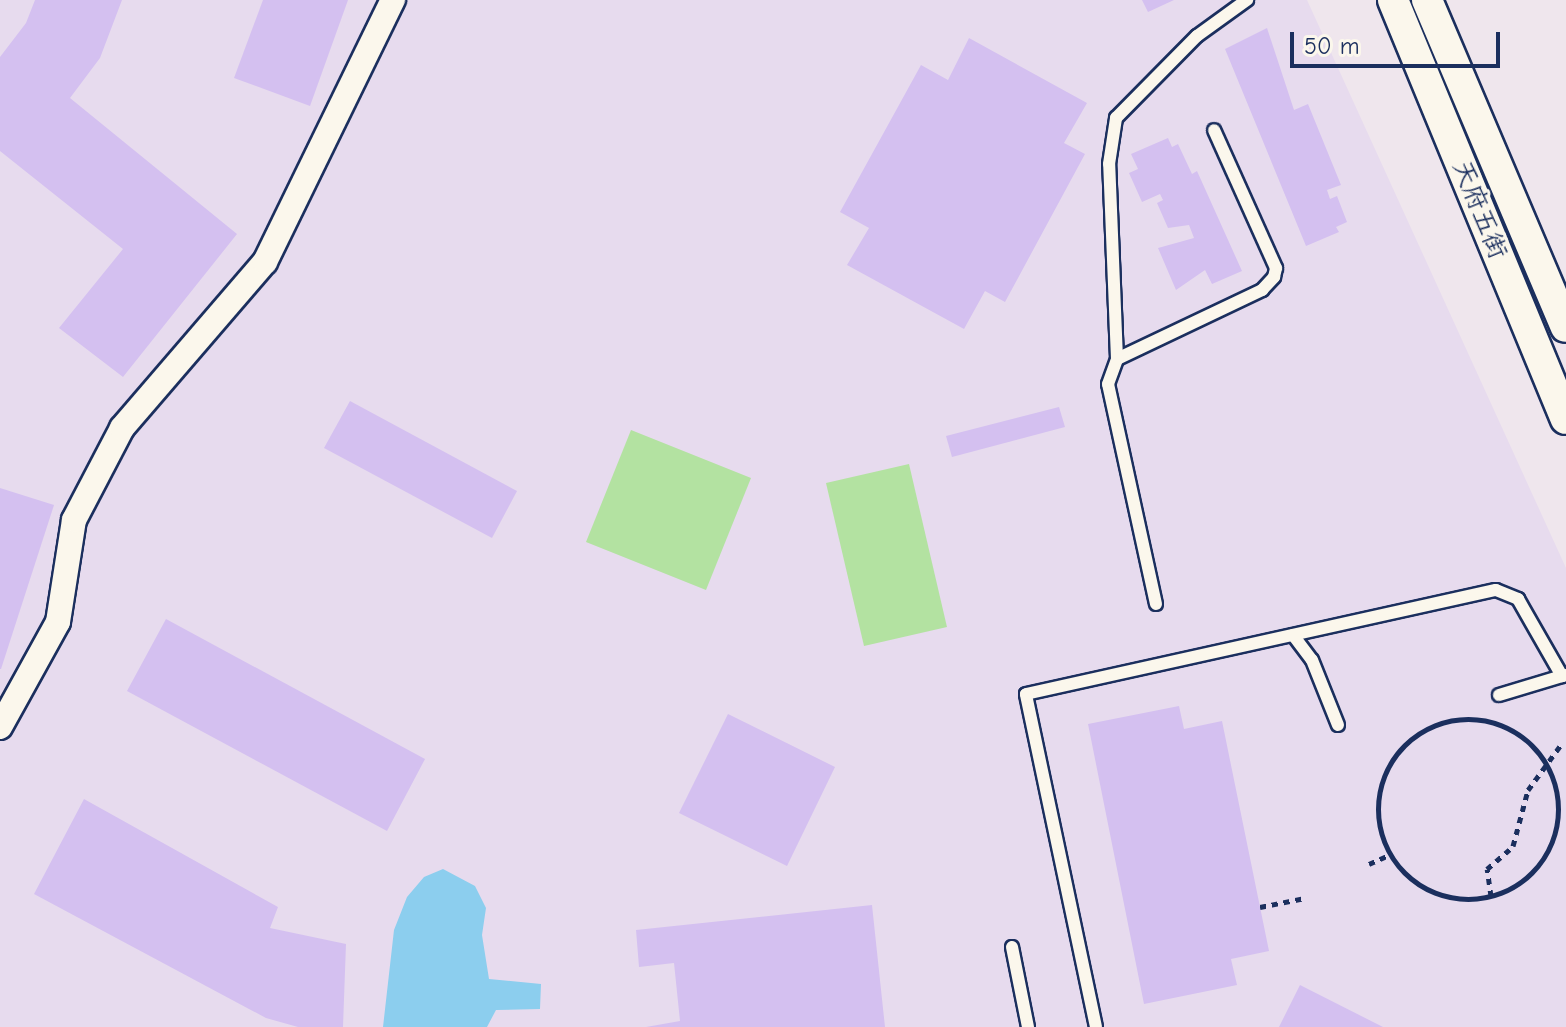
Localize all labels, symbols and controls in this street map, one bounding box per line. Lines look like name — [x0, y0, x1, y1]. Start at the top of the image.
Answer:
scale bar — [1294, 16, 1504, 66]
text: 50 m — [1304, 32, 1360, 60]
street label: 天府五街 — [1445, 156, 1513, 264]

